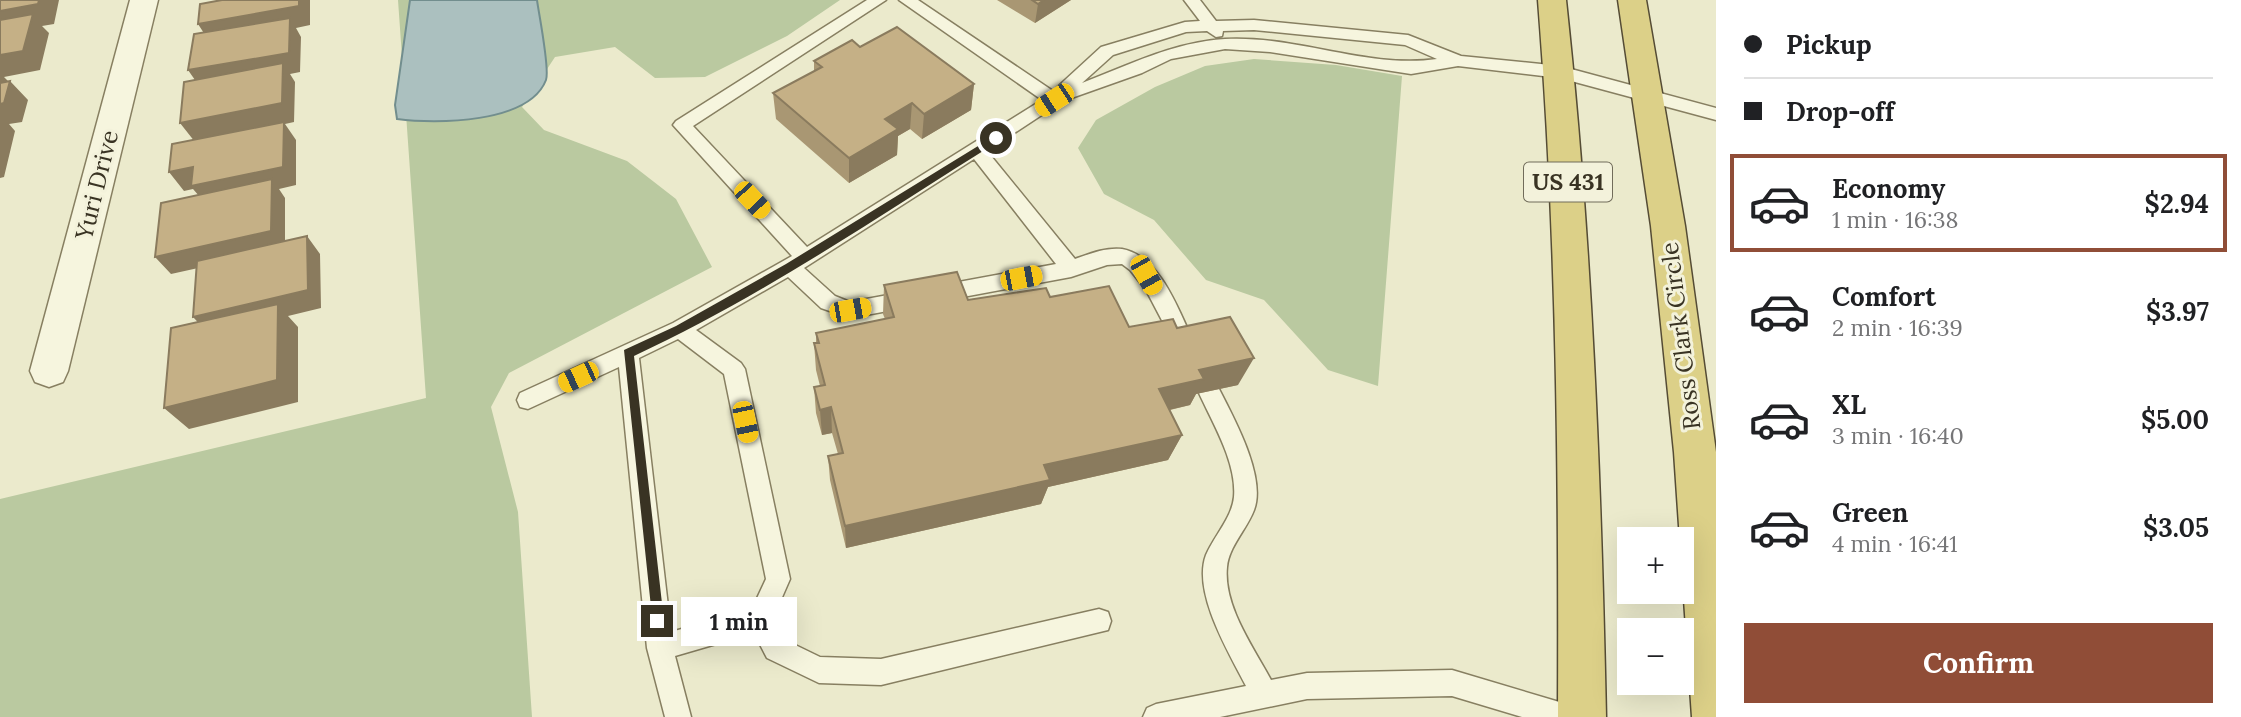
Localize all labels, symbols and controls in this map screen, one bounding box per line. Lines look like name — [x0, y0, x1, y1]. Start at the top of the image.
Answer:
text: Pickup — [1786, 28, 1872, 61]
car — [1031, 80, 1078, 120]
text: Drop-off — [1786, 95, 1894, 128]
route start — [980, 122, 1012, 154]
street label: Yuri Drive — [68, 127, 125, 244]
road number: US 431 — [1524, 162, 1612, 202]
icon: car — [1748, 172, 1811, 235]
text: Economy — [1832, 172, 1945, 205]
car — [730, 177, 775, 223]
text: $2.94 — [2145, 187, 2209, 220]
text: 1 min · 16:38 — [1832, 205, 1958, 234]
street label: Ross Clark Circle — [1654, 241, 1707, 432]
car — [1127, 252, 1166, 298]
car — [999, 264, 1044, 292]
icon: car — [1748, 280, 1811, 343]
text: Comfort — [1832, 280, 1936, 313]
text: $3.97 — [2146, 295, 2209, 328]
car — [828, 296, 873, 324]
text: 2 min · 16:39 — [1832, 313, 1963, 342]
car — [555, 359, 602, 395]
icon: car — [1748, 388, 1811, 451]
text: XL — [1832, 388, 1866, 421]
car — [731, 399, 760, 445]
text: $5.00 — [2141, 403, 2209, 436]
text: 3 min · 16:40 — [1832, 421, 1964, 450]
icon: car — [1748, 496, 1811, 559]
text: Green — [1832, 496, 1908, 529]
text: $3.05 — [2143, 511, 2209, 544]
map controls — [1617, 527, 1694, 695]
button: + — [1617, 527, 1694, 604]
text: 4 min · 16:41 — [1832, 529, 1958, 558]
callout: 1 min — [682, 596, 797, 646]
route end — [641, 605, 673, 637]
text: 1 min — [710, 607, 768, 636]
button: − — [1617, 618, 1694, 695]
button: Confirm — [1744, 623, 2213, 703]

